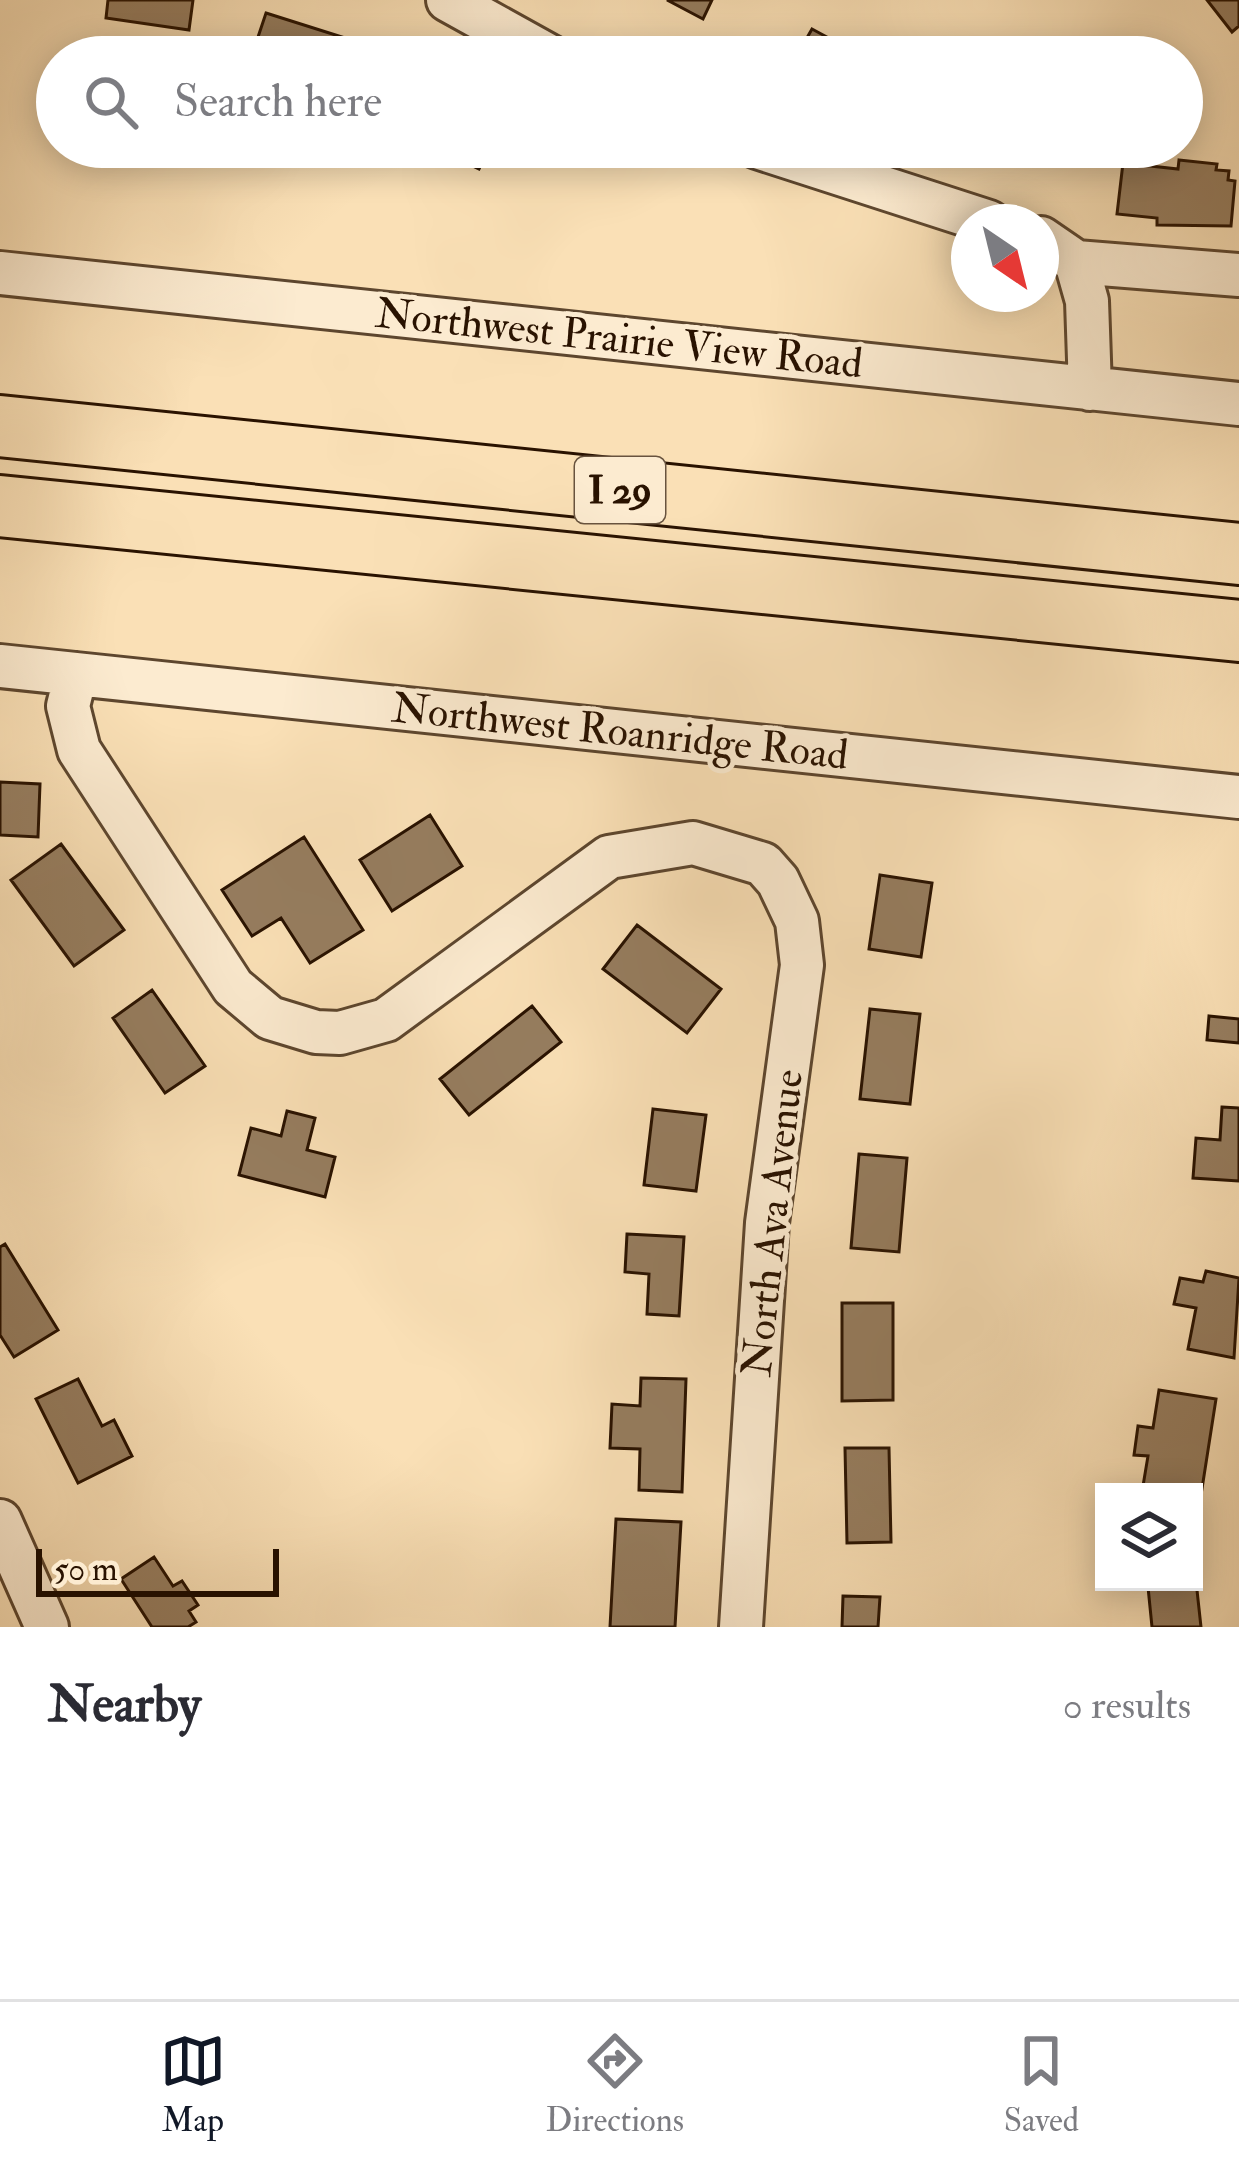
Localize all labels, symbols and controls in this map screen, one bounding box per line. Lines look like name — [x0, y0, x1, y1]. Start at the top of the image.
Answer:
search box — [36, 36, 1203, 168]
icon: search — [78, 69, 144, 135]
text: Search here — [174, 74, 382, 130]
north arrow — [951, 204, 1059, 312]
street label: Northwest Prairie View Road — [373, 288, 865, 390]
road number: I 29 — [575, 457, 665, 523]
street label: Northwest Roanridge Road — [389, 682, 851, 782]
street label: North Ava Avenue — [731, 1067, 815, 1379]
map controls — [1095, 1483, 1203, 1591]
button: layers — [1095, 1483, 1203, 1591]
scale bar — [36, 1543, 279, 1596]
text: 50 m — [54, 1549, 118, 1590]
text: Nearby — [48, 1673, 201, 1737]
text: 0 results — [1063, 1681, 1191, 1730]
tab: Map — [160, 2028, 226, 2141]
tab: Directions — [546, 2028, 684, 2141]
tab: Saved — [1004, 2028, 1079, 2141]

